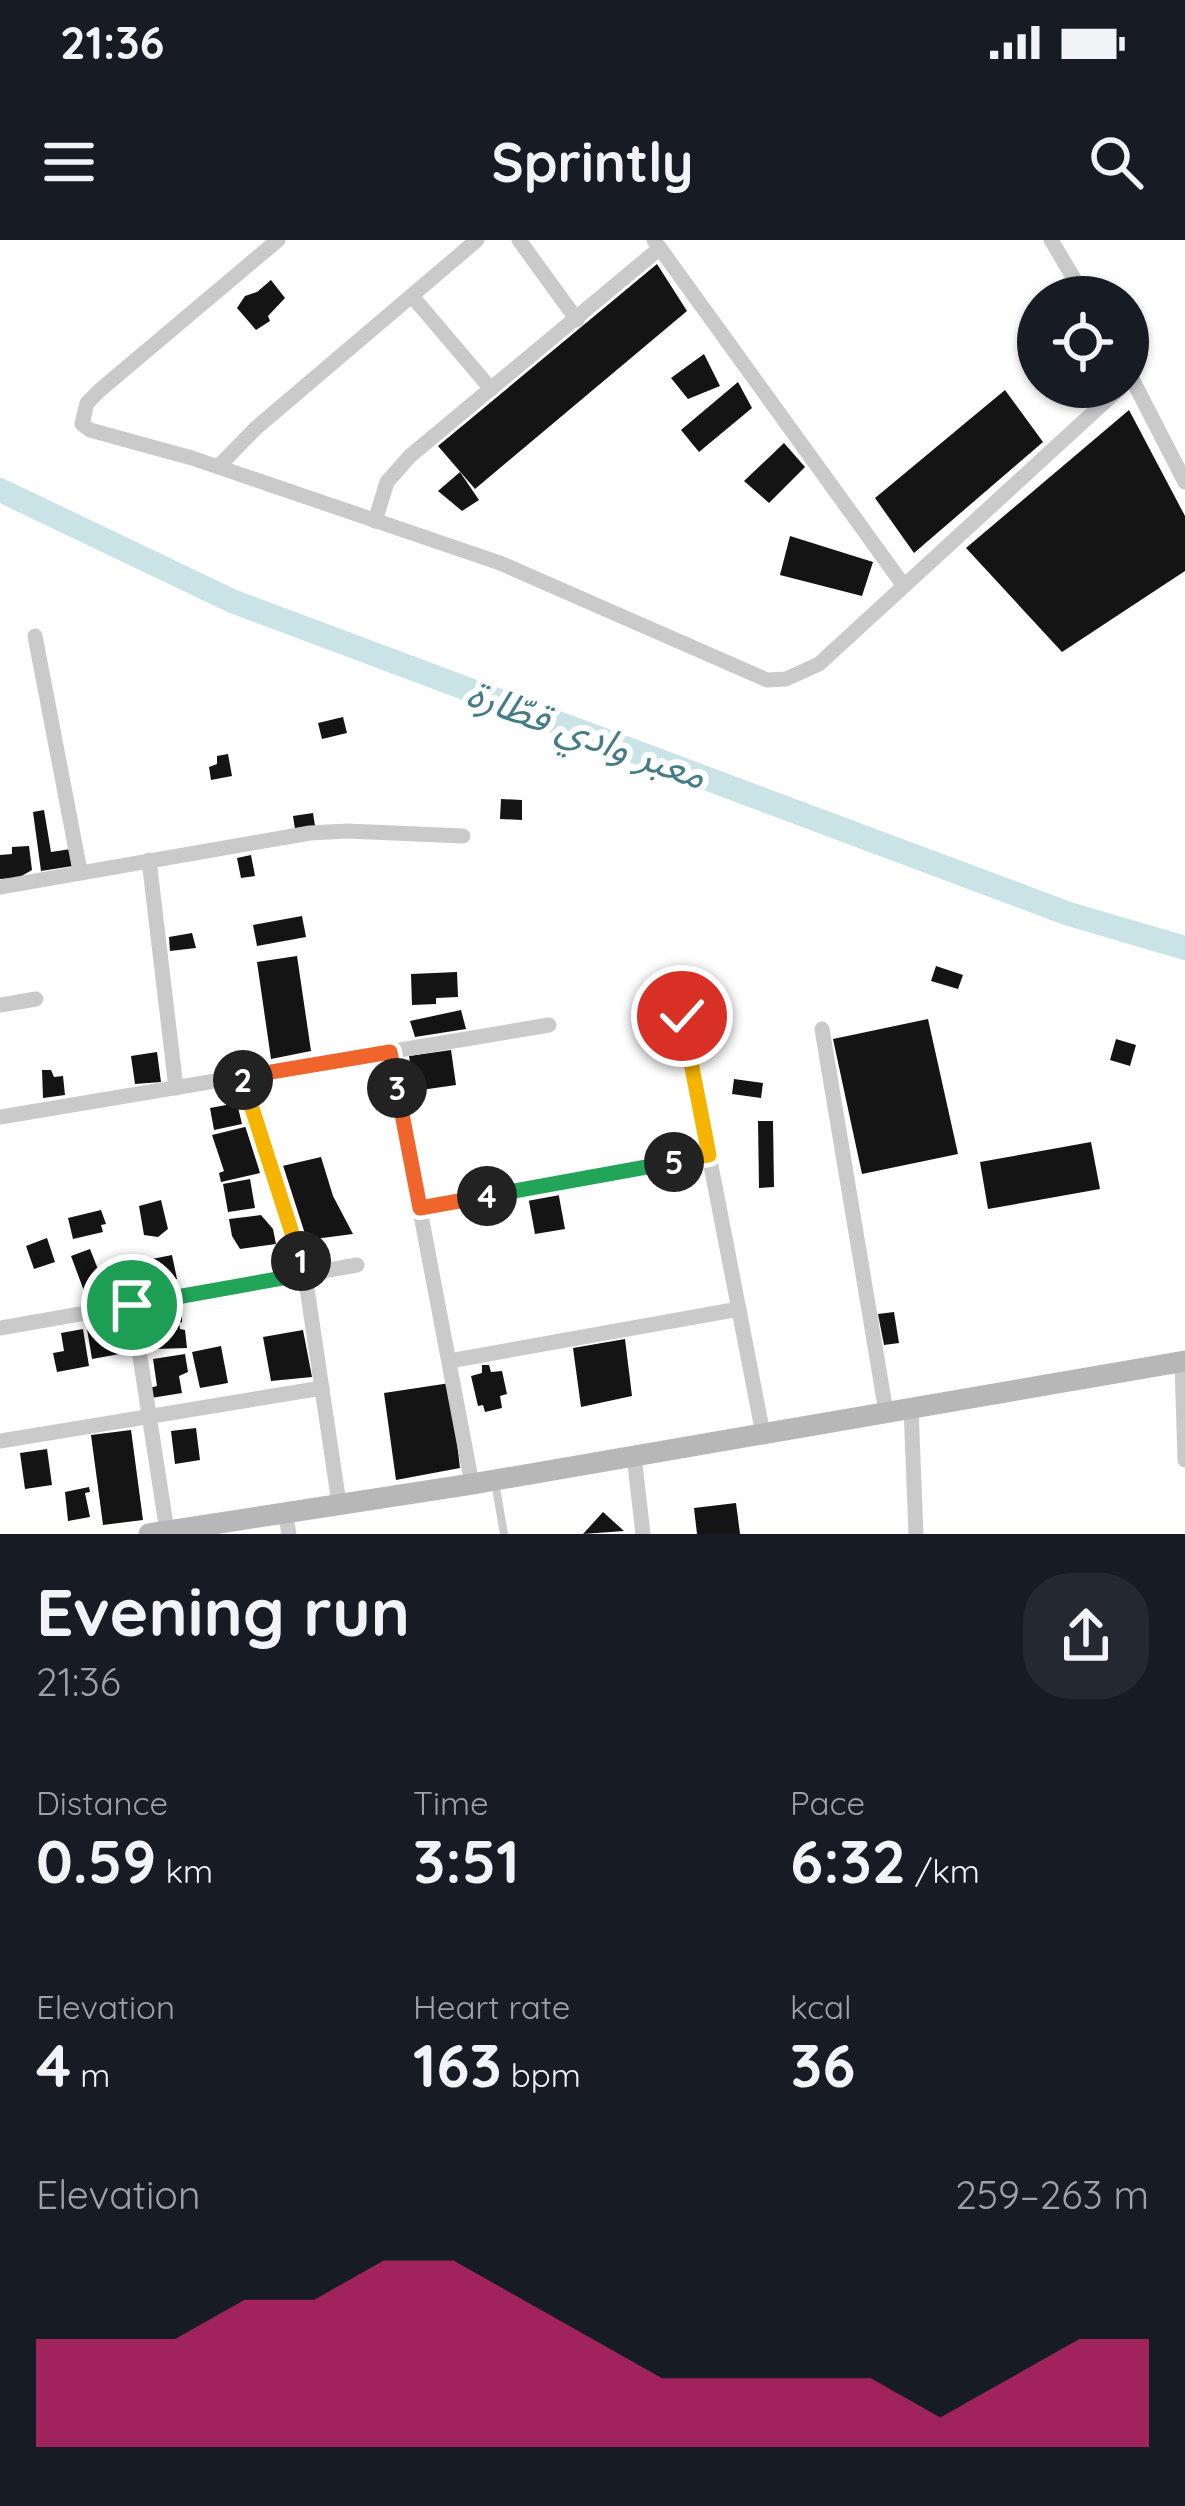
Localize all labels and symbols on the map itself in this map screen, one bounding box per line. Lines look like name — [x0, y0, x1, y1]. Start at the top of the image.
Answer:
water label: معبر وادي قطّارة — [459, 668, 714, 806]
pin — [631, 965, 733, 1067]
pin: 2 — [213, 1050, 273, 1110]
pin: 3 — [367, 1058, 427, 1118]
pin: 5 — [644, 1132, 704, 1192]
pin: 4 — [457, 1166, 517, 1226]
pin: 1 — [271, 1231, 331, 1291]
pin — [81, 1254, 183, 1356]

